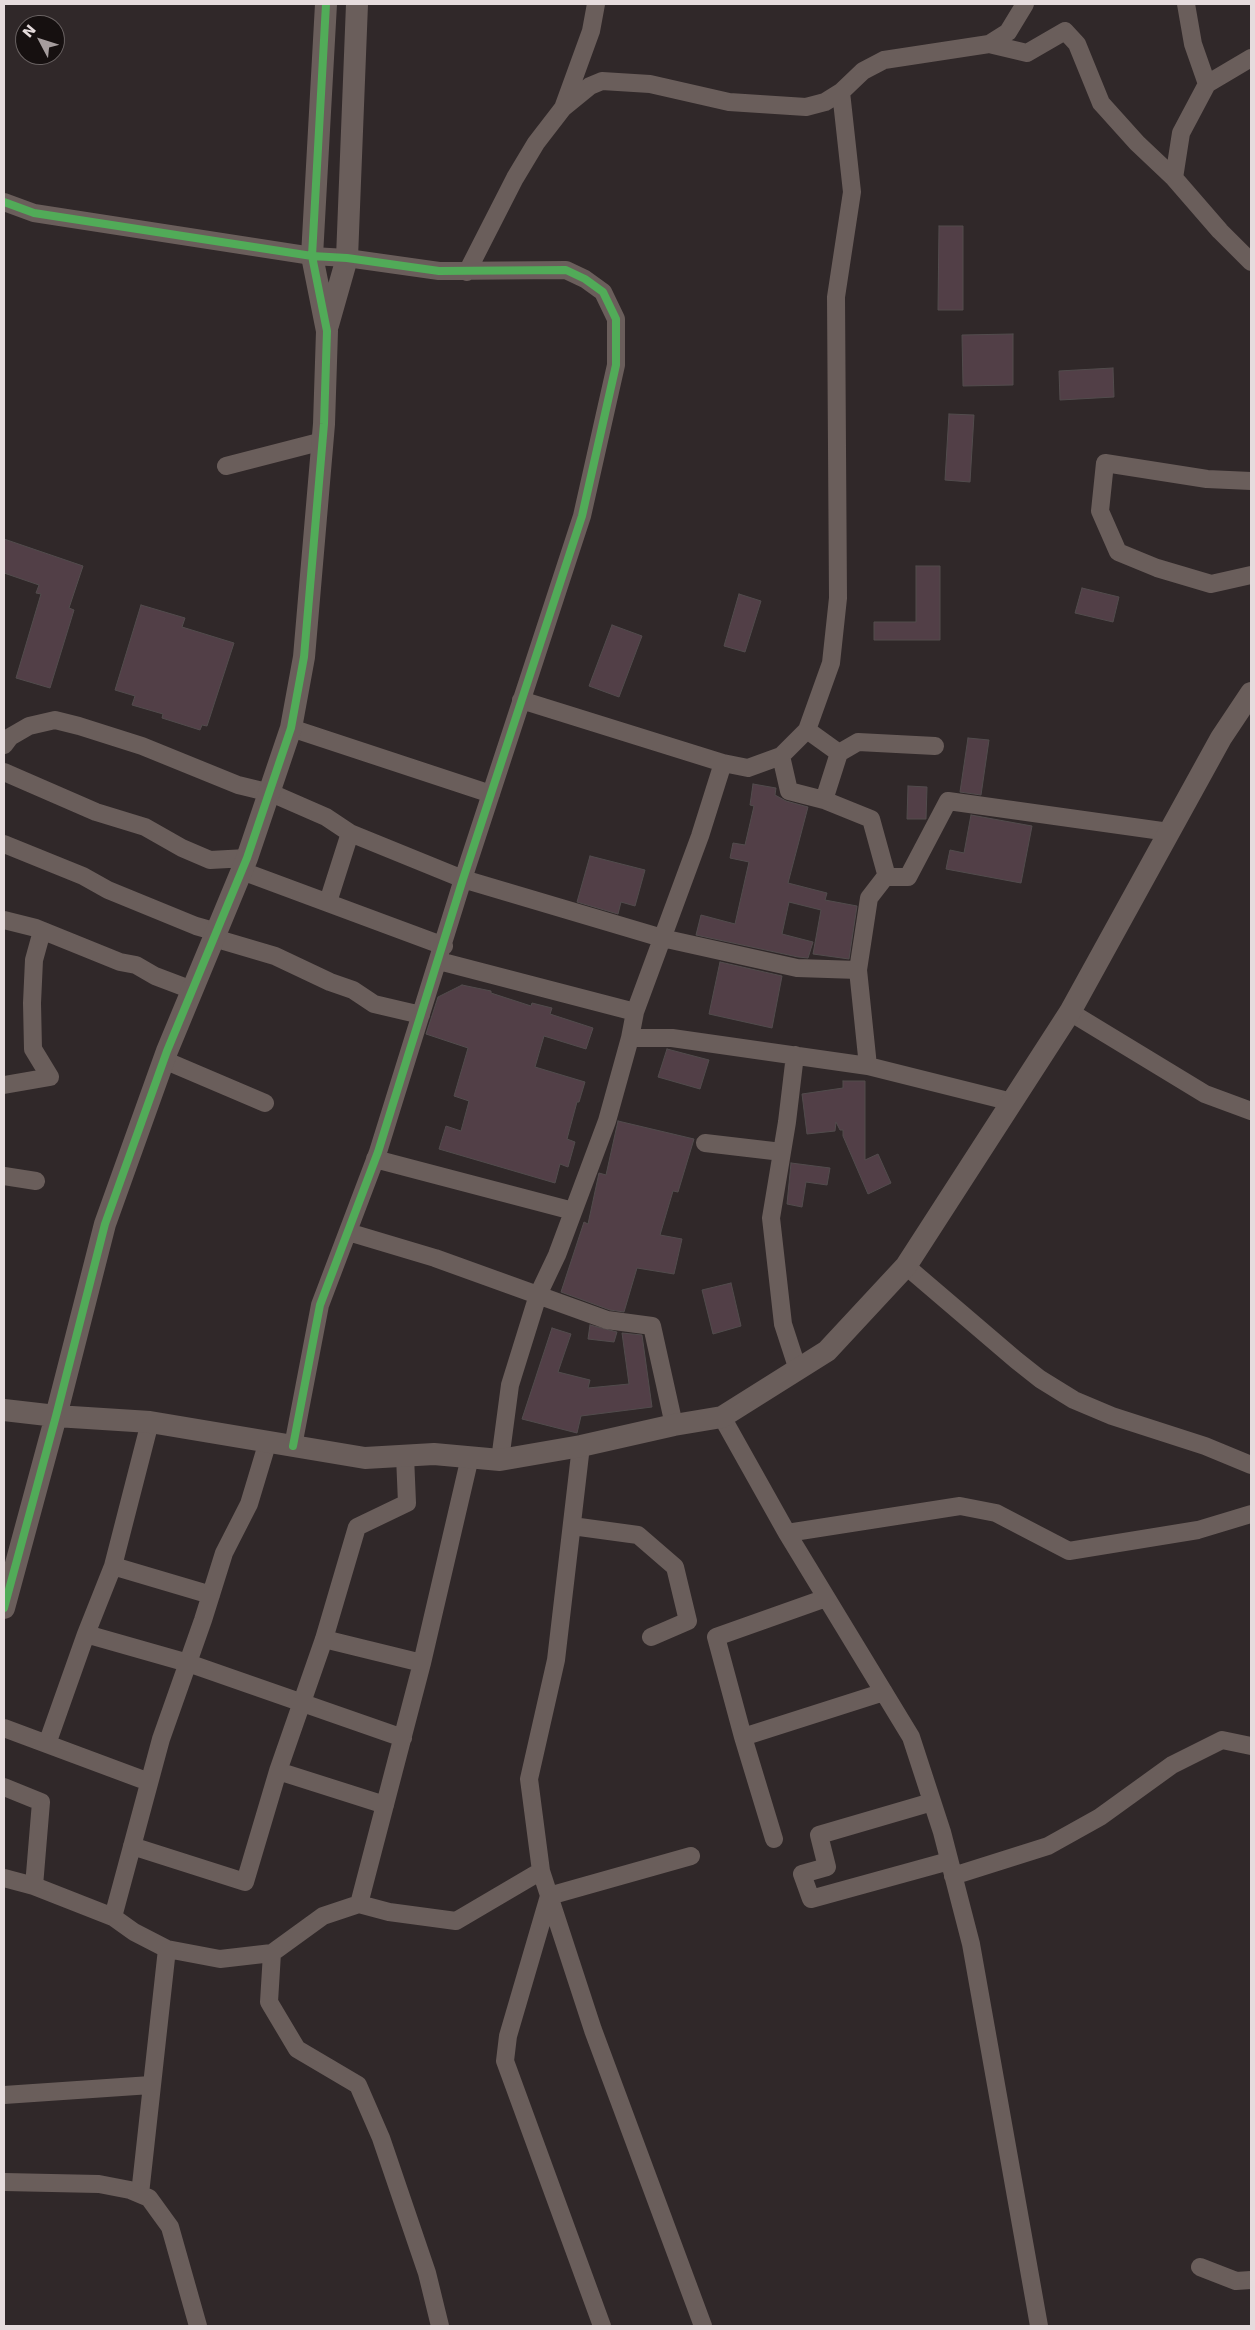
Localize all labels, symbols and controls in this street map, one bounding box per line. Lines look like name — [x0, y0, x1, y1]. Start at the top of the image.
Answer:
north arrow — [15, 15, 65, 65]
text: N — [19, 21, 39, 41]

